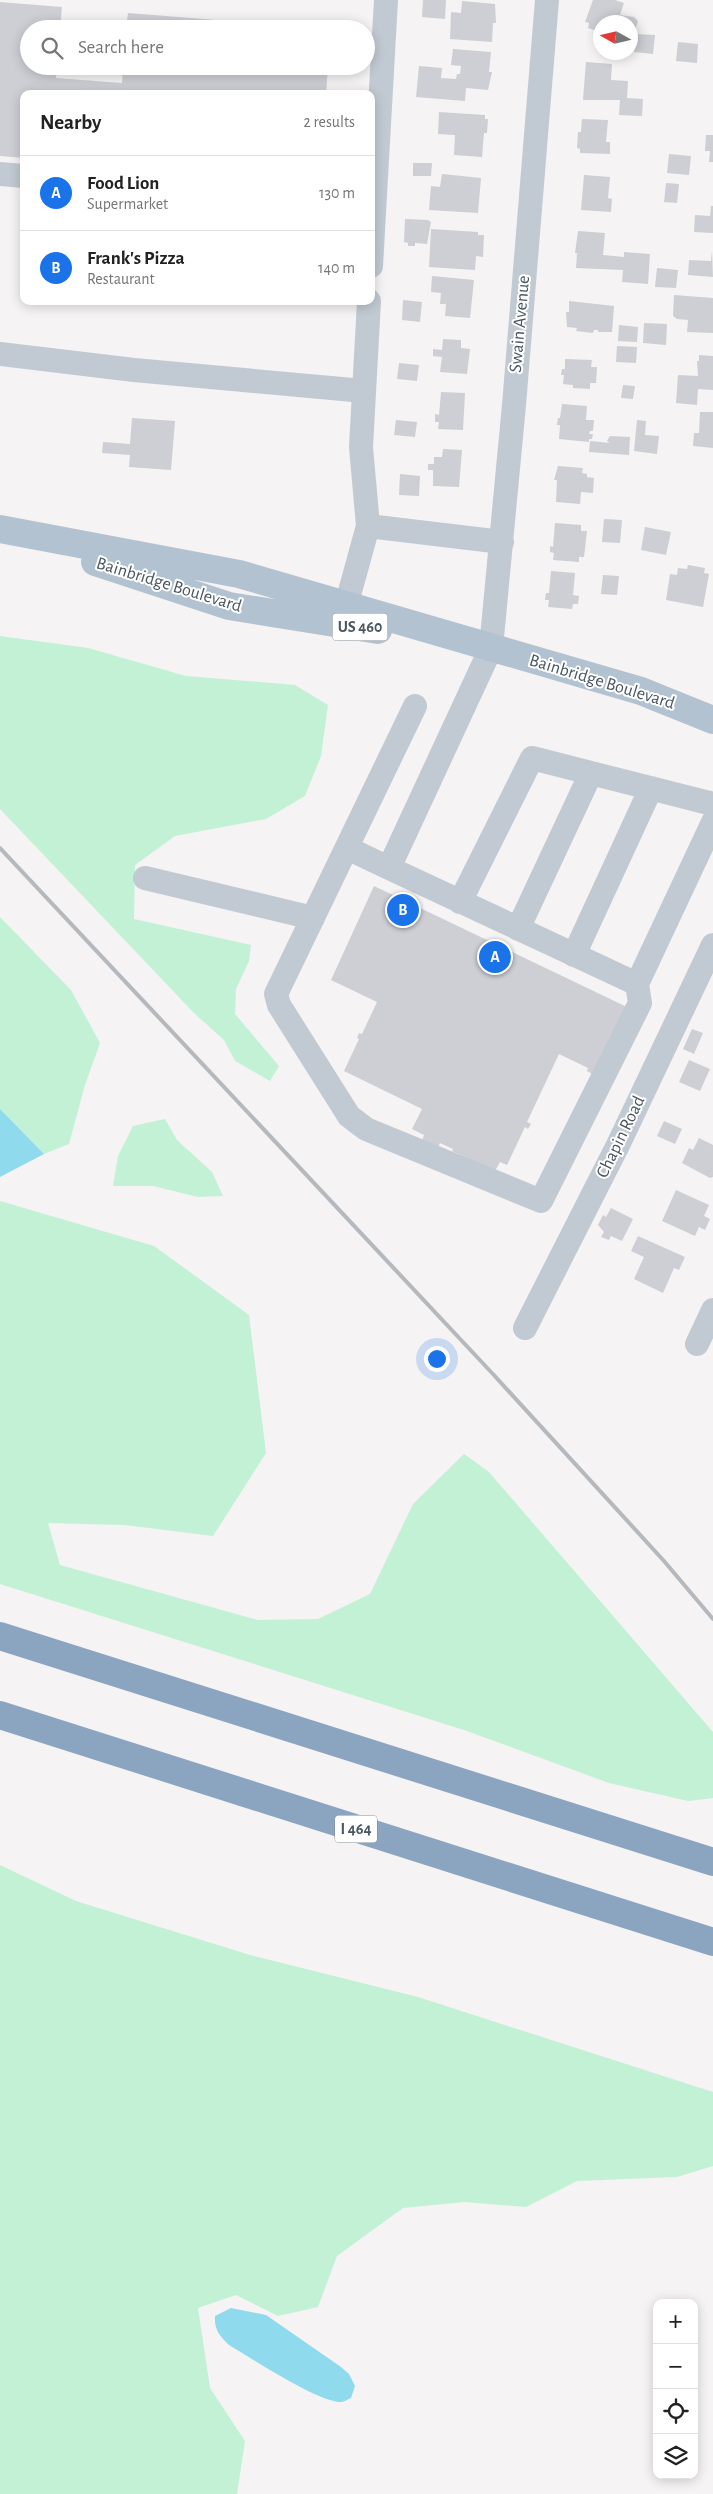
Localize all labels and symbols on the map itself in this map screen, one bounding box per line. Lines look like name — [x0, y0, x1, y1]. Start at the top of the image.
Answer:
north arrow — [593, 15, 638, 60]
street label: Swain Avenue — [507, 275, 533, 373]
street label: Bainbridge Boulevard — [94, 554, 244, 616]
road number: US 460 — [332, 614, 388, 640]
street label: Bainbridge Boulevard — [527, 651, 677, 713]
pin: B — [387, 891, 419, 929]
pin: A — [479, 938, 511, 976]
street label: Chapin Road — [593, 1093, 649, 1181]
your location — [424, 1346, 450, 1372]
road number: I 464 — [335, 1816, 377, 1842]

